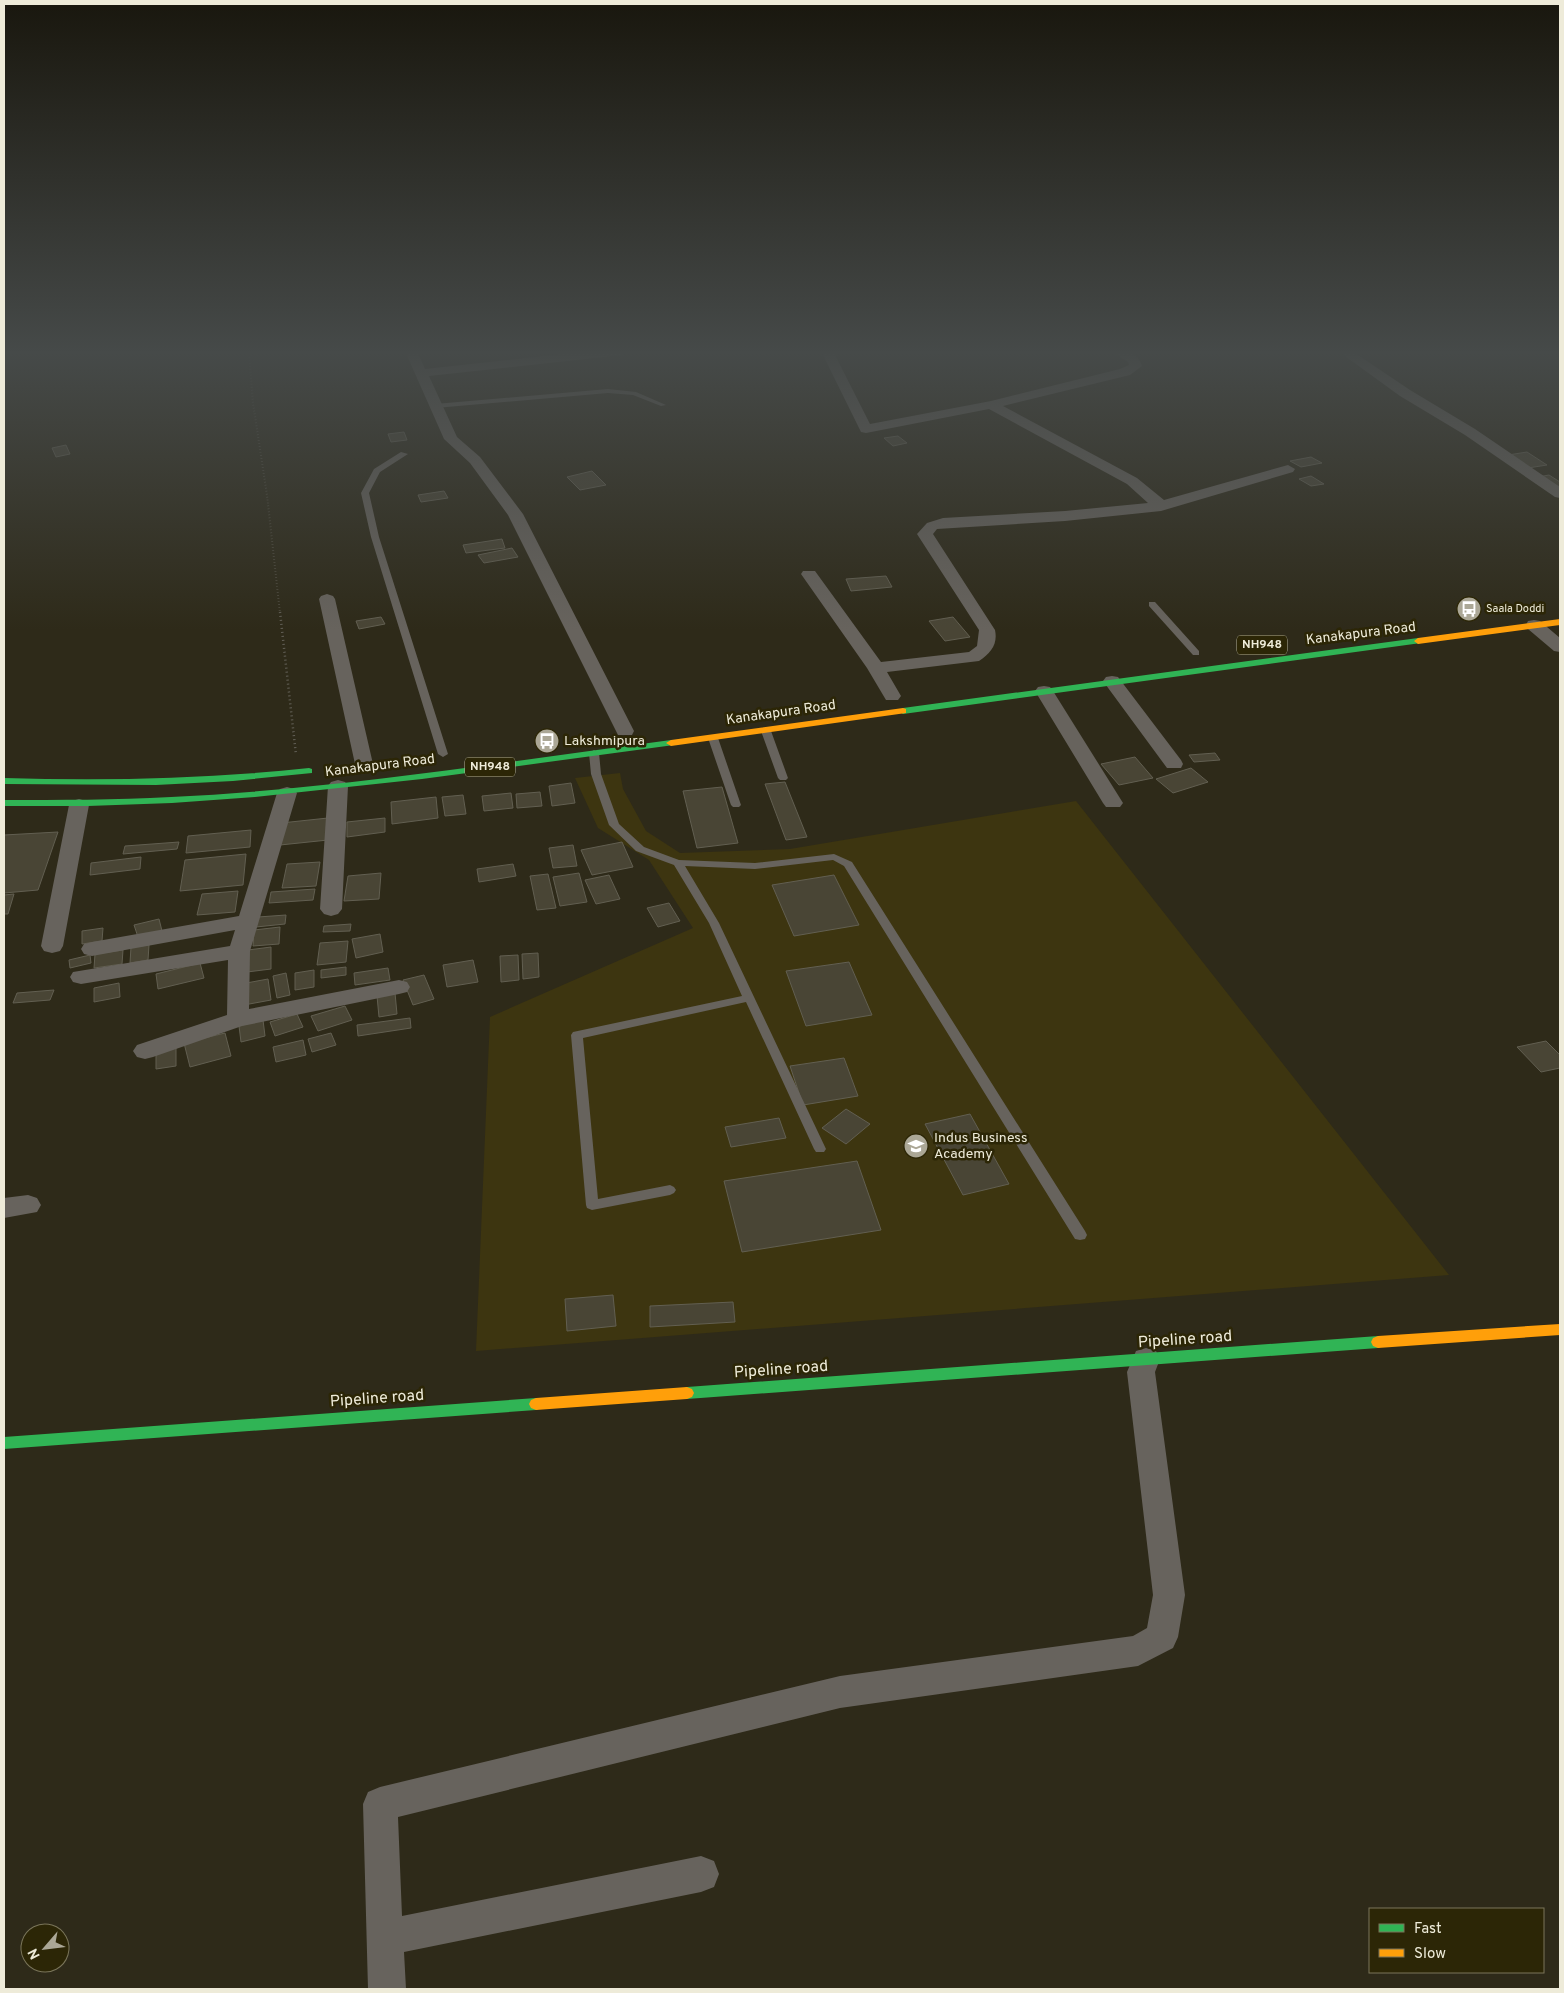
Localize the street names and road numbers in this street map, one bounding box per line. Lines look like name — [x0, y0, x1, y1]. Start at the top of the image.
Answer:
street label: Kanakapura Road — [1305, 619, 1417, 649]
road number: NH948 — [1237, 636, 1287, 654]
street label: Kanakapura Road — [725, 697, 837, 729]
street label: Kanakapura Road — [324, 751, 436, 781]
road number: NH948 — [465, 758, 515, 776]
street label: Pipeline road — [1137, 1327, 1233, 1353]
street label: Pipeline road — [733, 1357, 829, 1383]
street label: Pipeline road — [329, 1386, 425, 1412]

